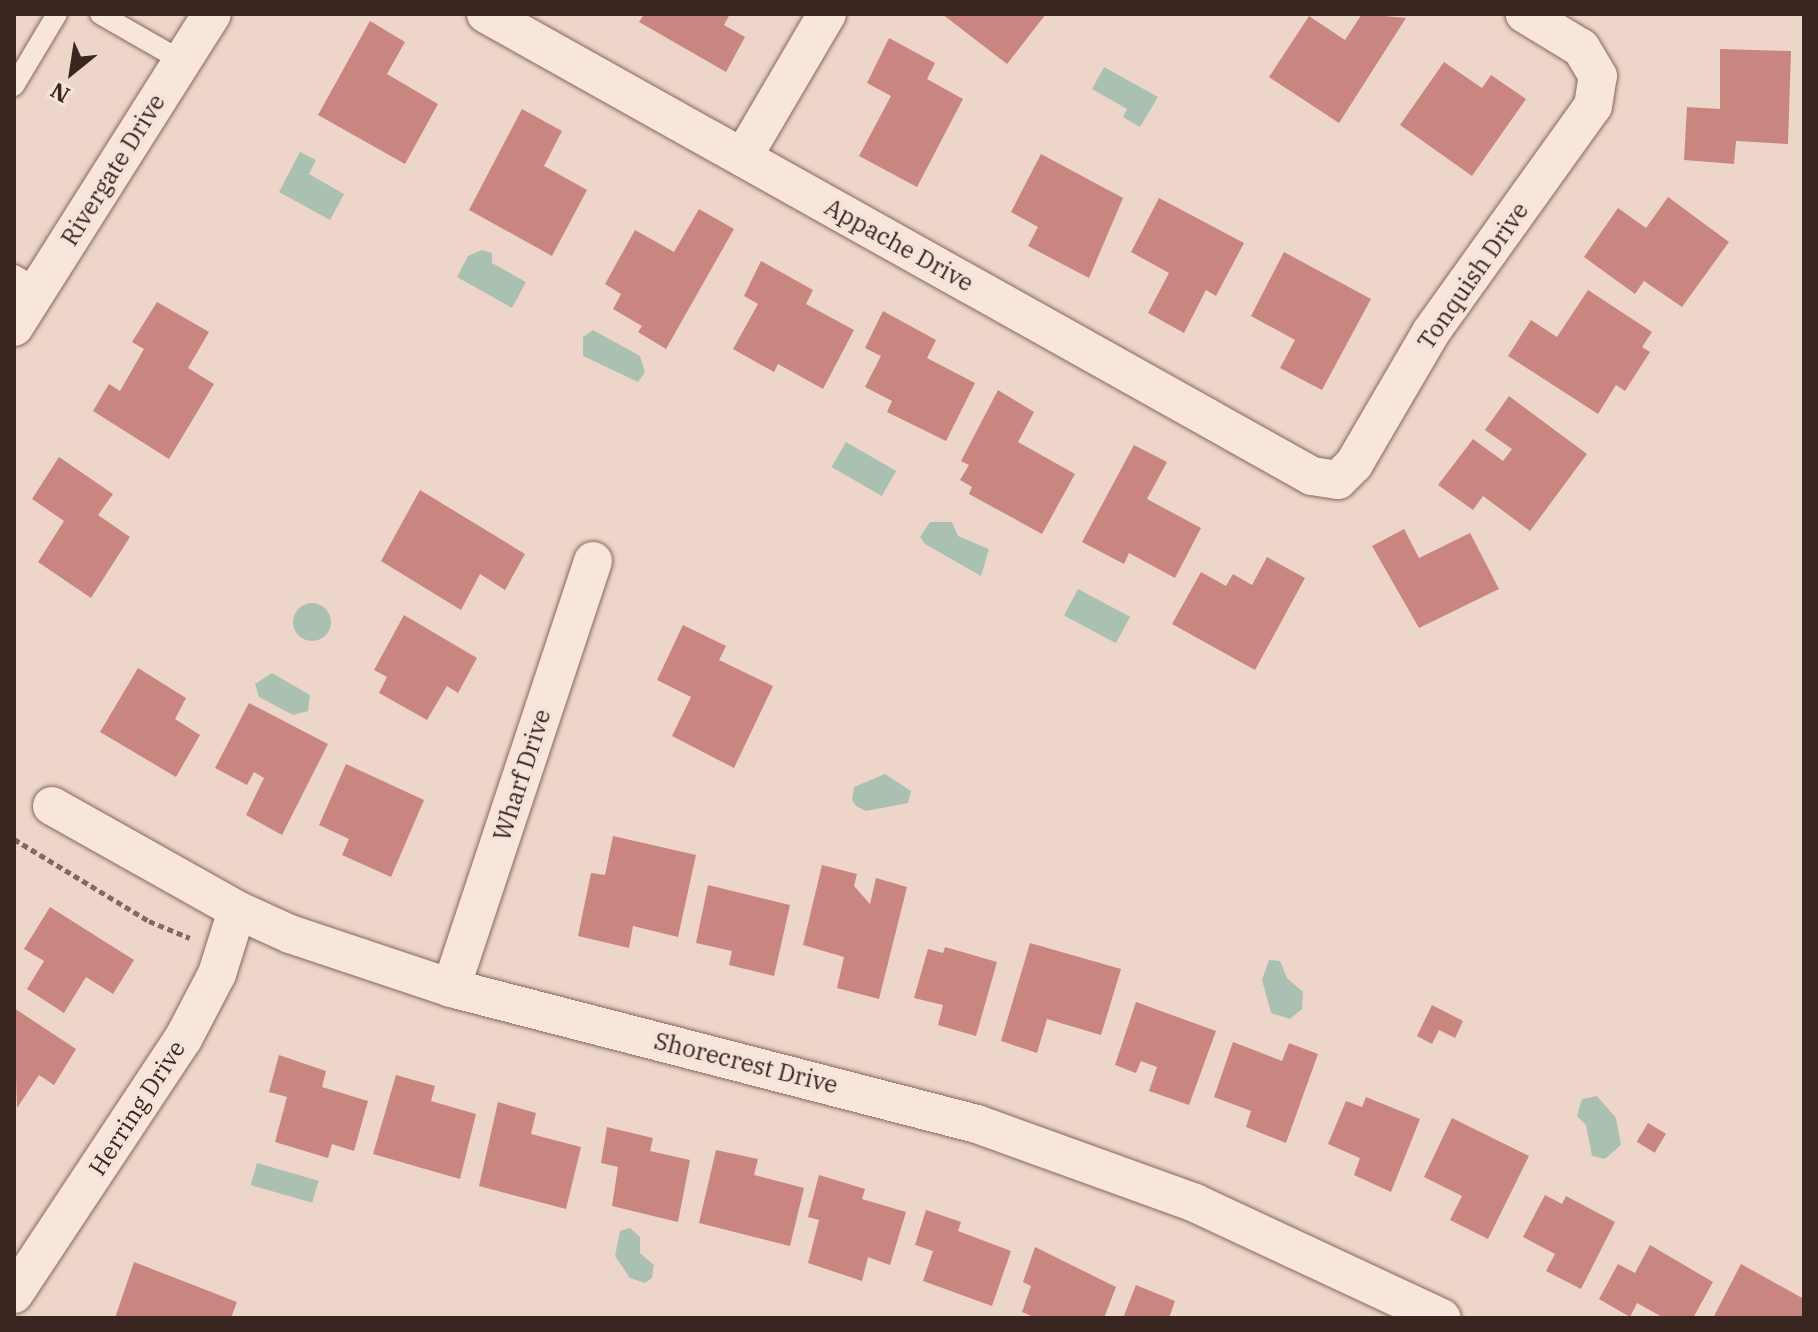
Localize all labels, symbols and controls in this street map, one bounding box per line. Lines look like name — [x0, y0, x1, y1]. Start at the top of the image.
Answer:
north arrow — [32, 32, 112, 112]
text: N — [45, 76, 75, 110]
street label: Rivergate Drive — [55, 89, 171, 251]
street label: Appache Drive — [820, 192, 978, 298]
street label: Tonquish Drive — [1412, 197, 1534, 355]
street label: Wharf Drive — [487, 706, 557, 844]
street label: Shorecrest Drive — [651, 1026, 841, 1100]
street label: Herring Drive — [83, 1035, 191, 1181]

